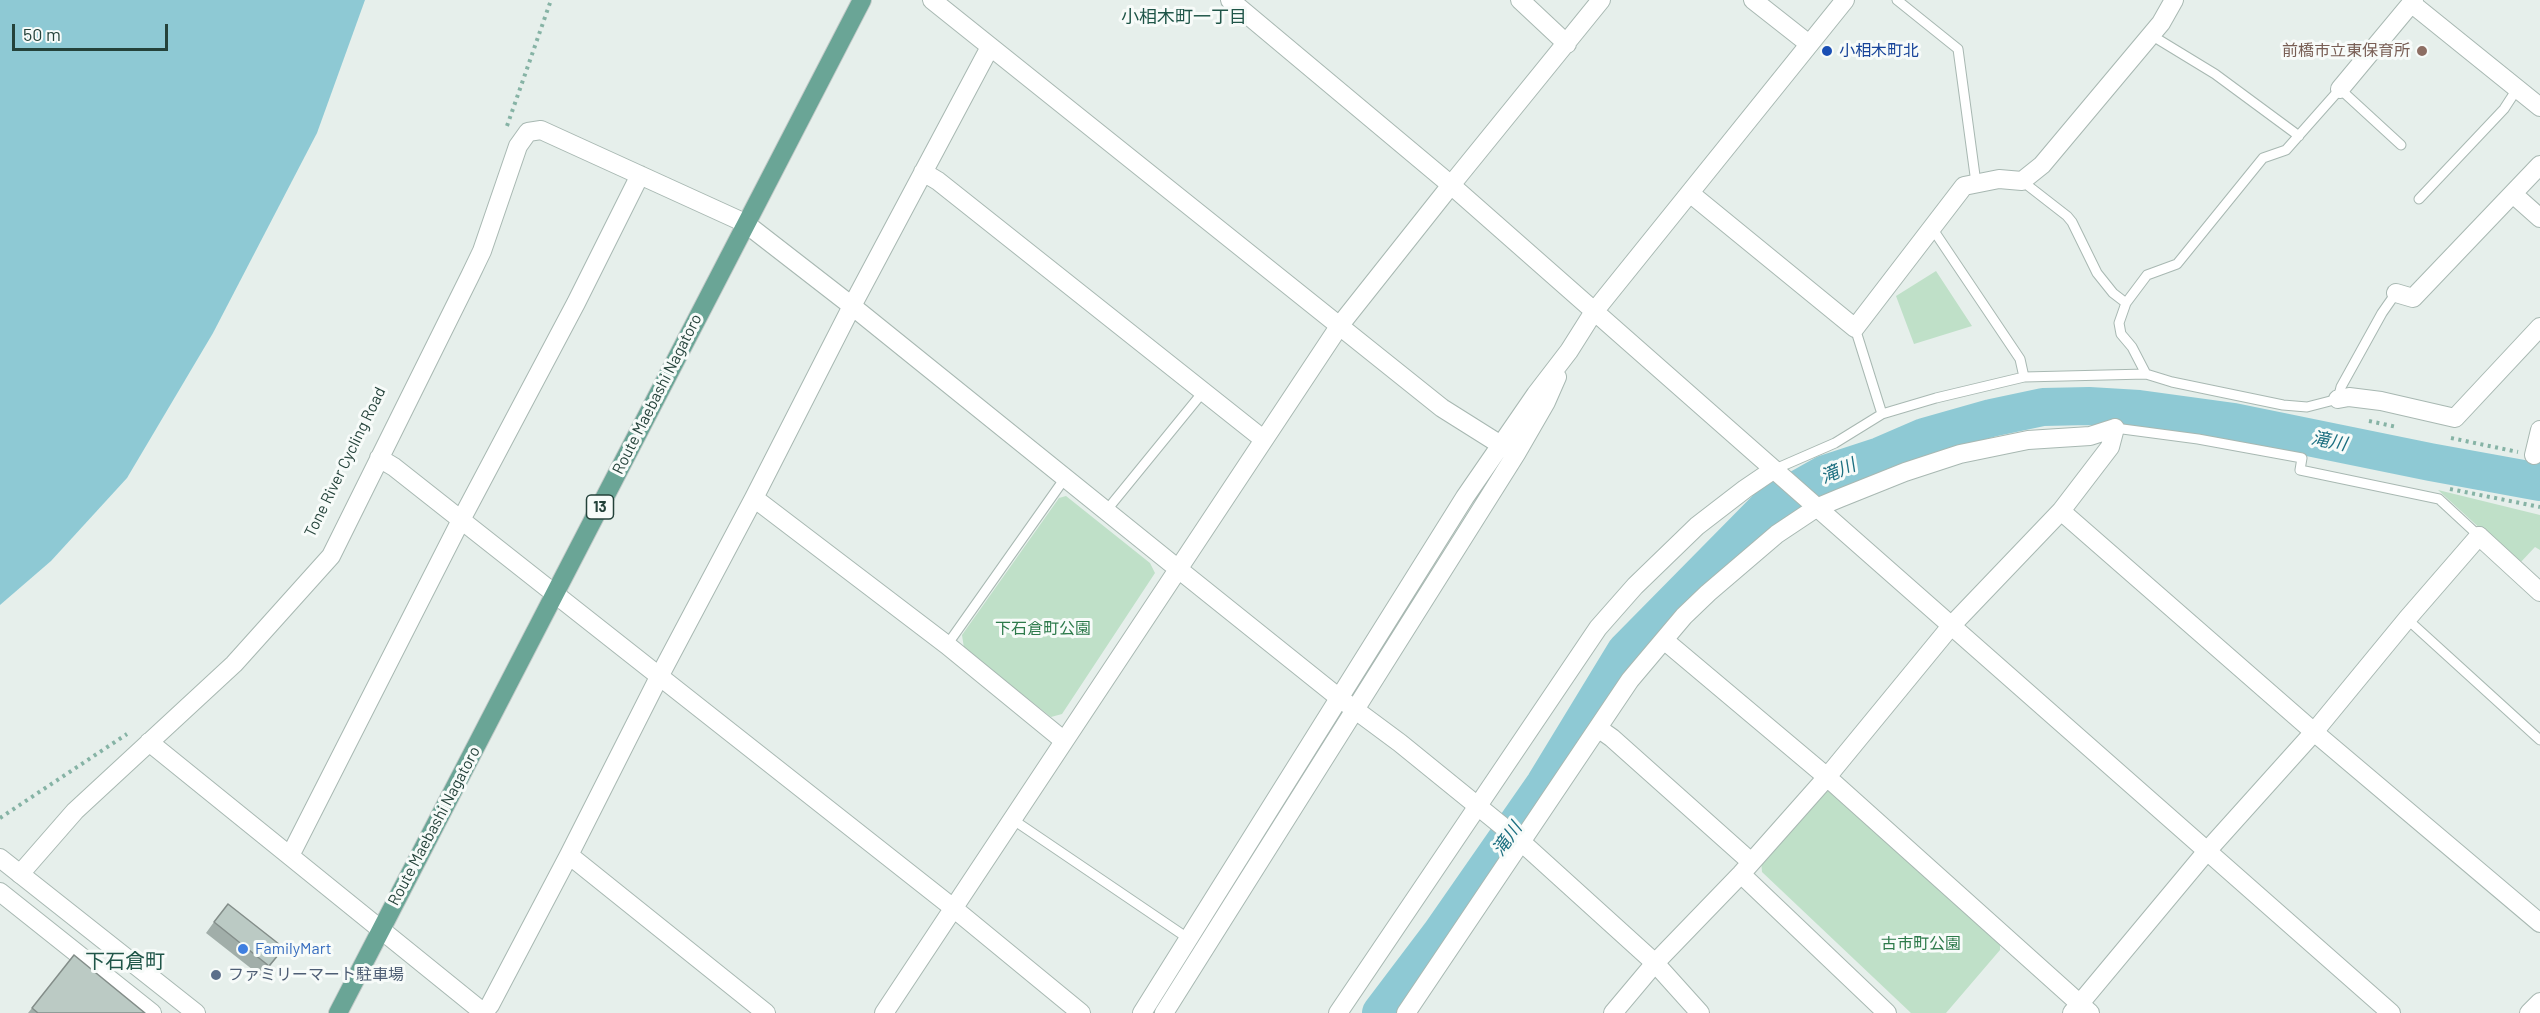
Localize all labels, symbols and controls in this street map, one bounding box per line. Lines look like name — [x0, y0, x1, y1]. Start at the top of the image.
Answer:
district label: 小相木町一丁目 — [1121, 6, 1247, 28]
scale bar — [15, 12, 171, 50]
text: 50 m — [23, 23, 61, 45]
place label: 小相木町北 — [1839, 41, 1919, 61]
place label: 前橋市立東保育所 — [2282, 41, 2410, 61]
marker: 小相木町北 — [1820, 44, 1834, 58]
marker: 前橋市立東保育所 — [2415, 44, 2429, 58]
street label: Route Maebashi Nagatoro — [608, 311, 706, 477]
street label: Tone River Cycling Road — [300, 384, 390, 540]
water label: 滝川 — [2309, 427, 2349, 455]
water label: 滝川 — [1817, 454, 1859, 488]
road number: 13 — [586, 495, 614, 519]
park label: 下石倉町公園 — [995, 619, 1091, 639]
street label: Route Maebashi Nagatoro — [384, 743, 484, 909]
water label: 滝川 — [1488, 818, 1526, 860]
park label: 古市町公園 — [1881, 934, 1961, 954]
place label: FamilyMart — [255, 939, 332, 959]
marker: FamilyMart — [236, 942, 250, 956]
district label: 下石倉町 — [85, 949, 165, 973]
place label: ファミリーマート駐車場 — [228, 965, 404, 985]
marker: ファミリーマート駐車場 — [209, 968, 223, 982]

